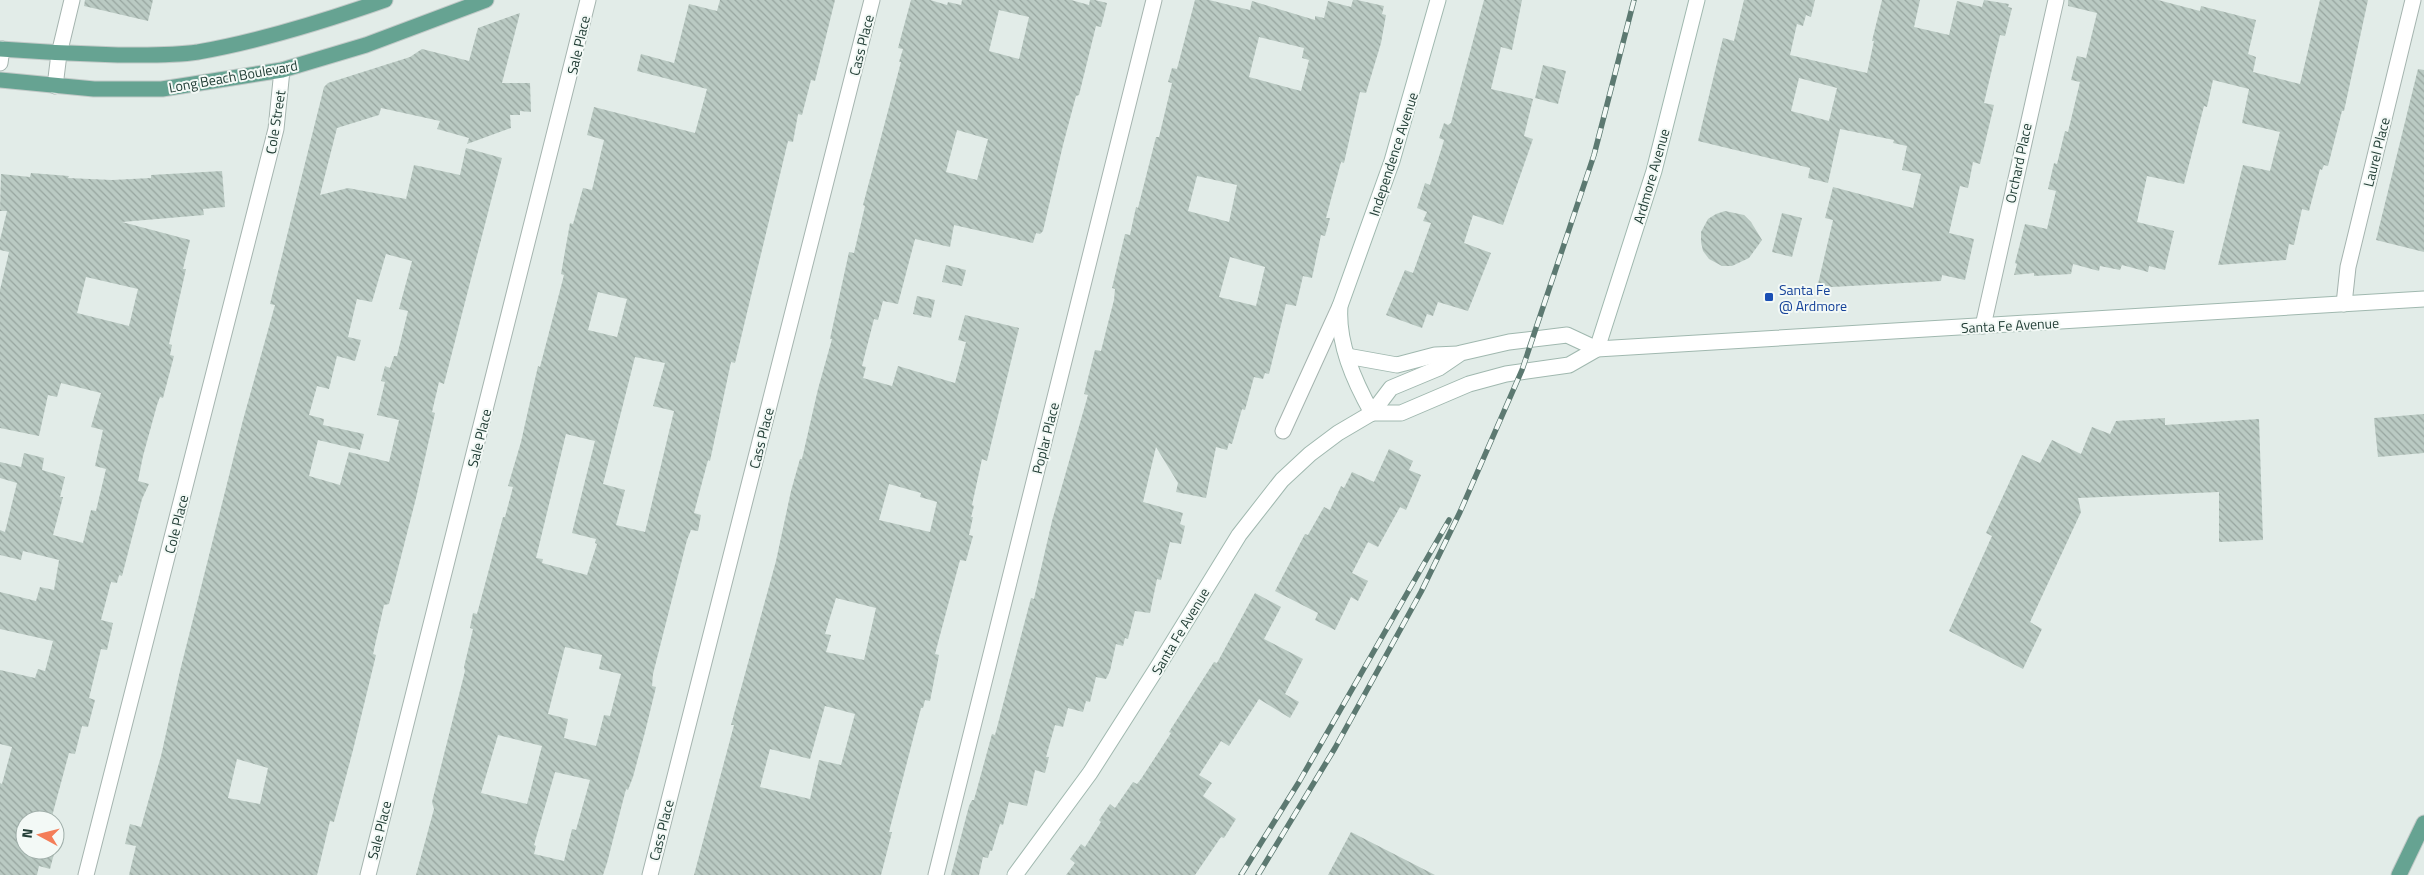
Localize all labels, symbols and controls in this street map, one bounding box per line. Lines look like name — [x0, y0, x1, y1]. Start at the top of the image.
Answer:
street label: Cass Place — [843, 12, 879, 78]
street label: Sale Place — [561, 14, 595, 76]
street label: Long Beach Boulevard — [167, 54, 299, 98]
street label: Cole Street — [260, 88, 290, 155]
street label: Independence Avenue — [1363, 89, 1423, 219]
street label: Laurel Place — [2357, 115, 2395, 189]
street label: Orchard Place — [1999, 121, 2037, 205]
street label: Ardmore Avenue — [1627, 126, 1675, 226]
place label: Santa Fe @ Ardmore — [1779, 279, 1847, 316]
marker: Santa Fe @ Ardmore — [1763, 291, 1775, 303]
street label: Santa Fe Avenue — [1960, 312, 2060, 338]
street label: Poplar Place — [1026, 400, 1064, 476]
street label: Cass Place — [743, 405, 779, 471]
street label: Sale Place — [462, 407, 496, 469]
street label: Cole Place — [159, 492, 193, 556]
street label: Santa Fe Avenue — [1146, 584, 1214, 678]
street label: Cass Place — [643, 797, 679, 863]
street label: Sale Place — [362, 799, 396, 861]
north arrow — [15, 810, 65, 860]
text: N — [16, 827, 38, 839]

